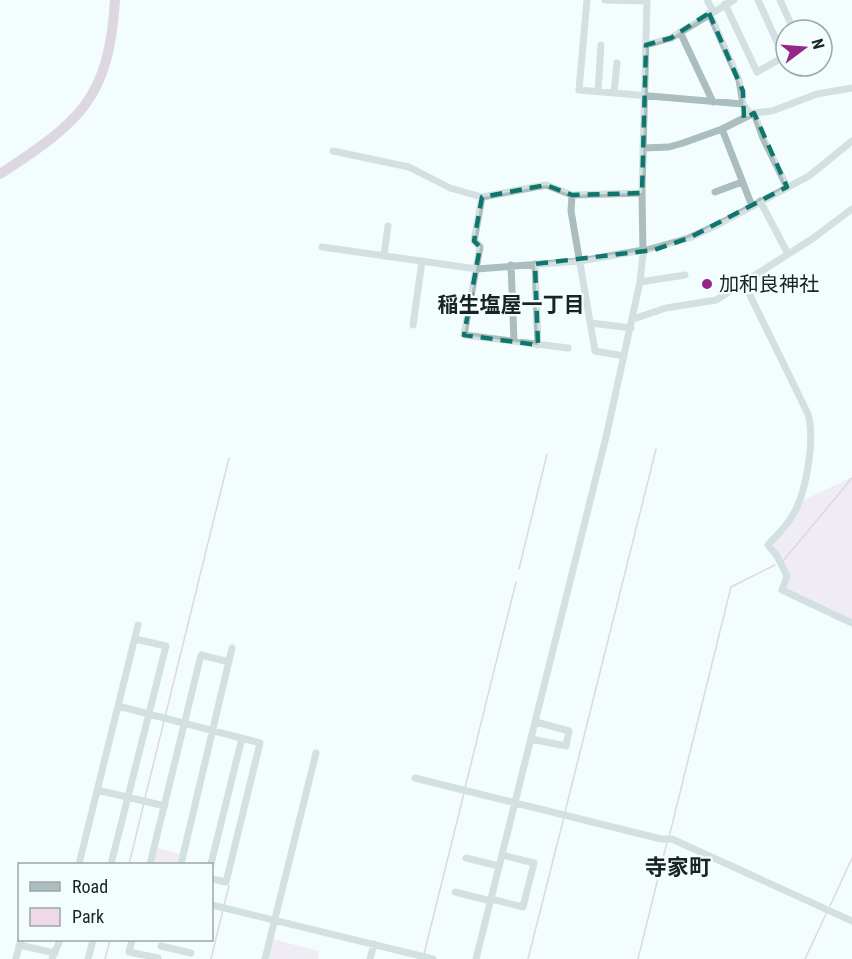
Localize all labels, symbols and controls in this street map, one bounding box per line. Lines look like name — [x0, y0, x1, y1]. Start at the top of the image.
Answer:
north arrow — [774, 18, 834, 78]
text: N — [807, 37, 828, 51]
place label: 加和良神社 — [719, 272, 819, 296]
marker: 加和良神社 — [700, 277, 714, 291]
district label: 稲生塩屋一丁目 — [438, 293, 585, 317]
district label: 寺家町 — [645, 855, 711, 880]
legend — [18, 863, 213, 941]
text: Road — [72, 876, 108, 897]
text: Park — [72, 906, 104, 927]

